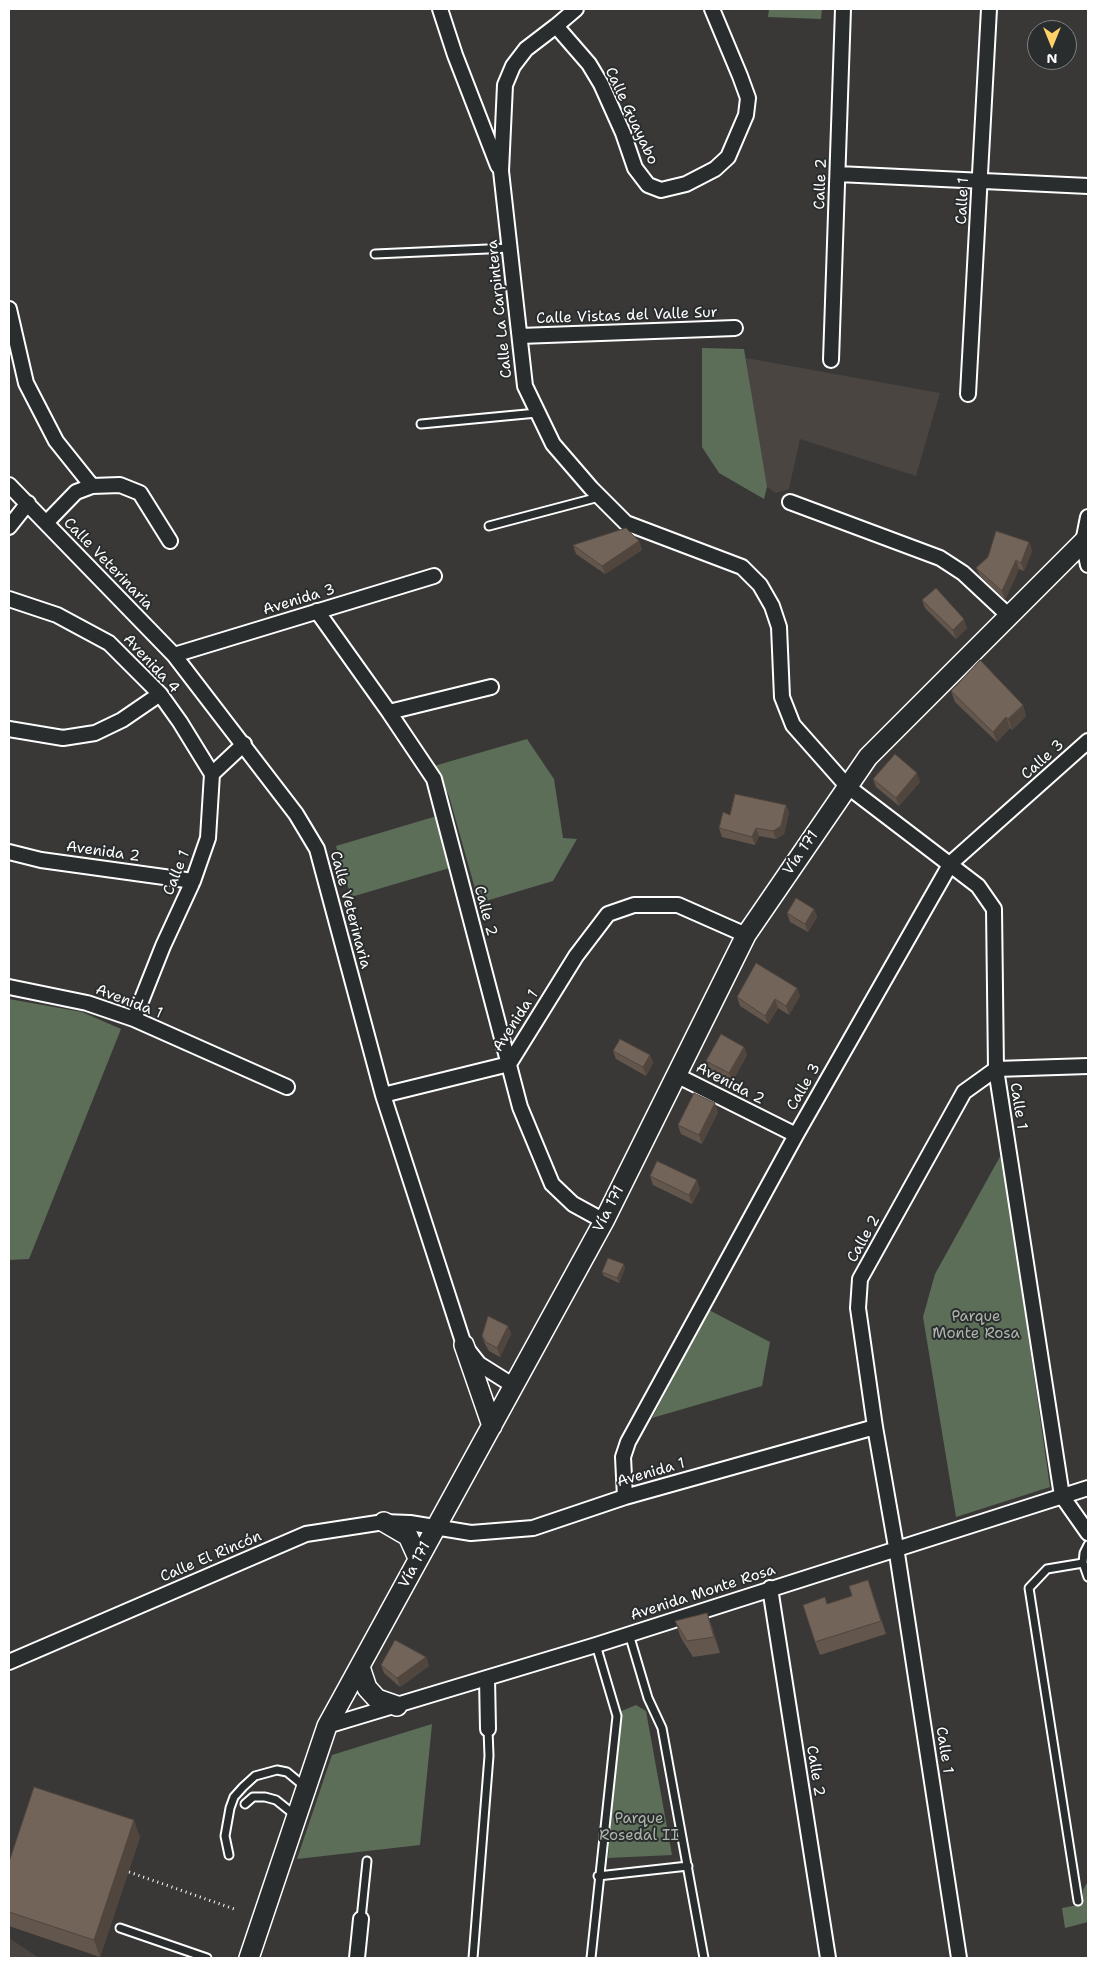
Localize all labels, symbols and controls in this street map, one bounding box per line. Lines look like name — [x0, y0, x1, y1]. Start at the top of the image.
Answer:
north arrow — [1027, 20, 1077, 70]
text: N — [1046, 50, 1058, 68]
street label: Calle Guayabo — [601, 64, 661, 168]
street label: Calle 2 — [811, 158, 831, 210]
street label: Calle 1 — [953, 177, 973, 225]
street label: Calle La Carpintera — [484, 239, 516, 379]
street label: Calle Vistas del Valle Sur — [536, 304, 718, 328]
street label: Calle Veterinaria — [59, 514, 157, 614]
street label: Avenida 3 — [261, 581, 337, 619]
street label: Avenida 4 — [119, 631, 183, 697]
street label: Calle 3 — [1018, 736, 1068, 784]
street label: Vía 171 — [780, 827, 822, 879]
street label: Avenida 2 — [65, 838, 141, 866]
street label: Calle 1 — [160, 848, 194, 898]
street label: Calle Veterinaria — [326, 849, 374, 971]
street label: Calle 2 — [470, 884, 500, 938]
street label: Avenida 1 — [93, 981, 165, 1023]
street label: Avenida 1 — [489, 987, 543, 1055]
street label: Avenida 2 — [693, 1059, 767, 1109]
street label: Calle 3 — [783, 1060, 825, 1114]
street label: Calle 1 — [1005, 1081, 1031, 1131]
street label: Vía 171 — [590, 1183, 628, 1235]
street label: Calle 2 — [844, 1212, 884, 1266]
park label: Parque Monte Rosa — [932, 1308, 1020, 1343]
street label: Avenida 1 — [615, 1455, 687, 1491]
street label: Calle El Rincón — [158, 1528, 264, 1586]
street label: Vía 171 — [395, 1539, 435, 1591]
street label: Avenida Monte Rosa — [628, 1561, 778, 1625]
street label: Calle 1 — [931, 1725, 957, 1775]
street label: Calle 2 — [802, 1744, 828, 1798]
park label: Parque Rosedal II — [599, 1810, 679, 1845]

